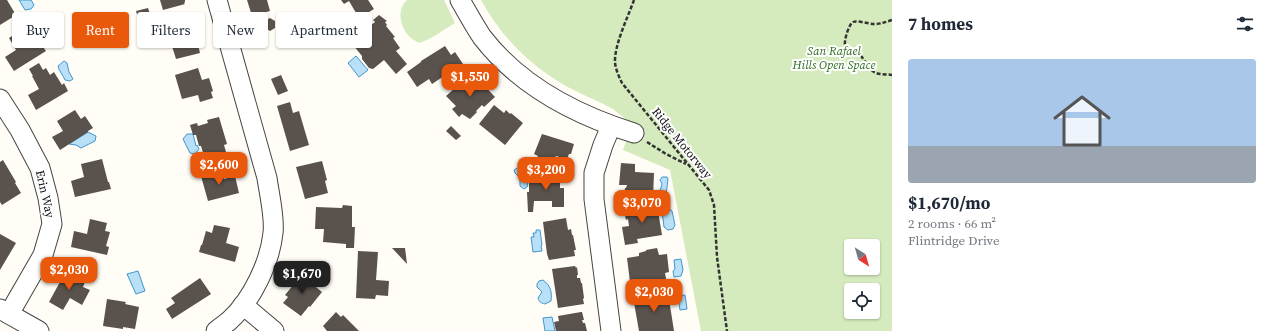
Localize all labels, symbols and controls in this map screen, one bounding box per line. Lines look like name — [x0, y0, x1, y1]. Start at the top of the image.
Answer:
chip: Buy — [12, 12, 64, 48]
chip: Rent — [72, 12, 129, 48]
chip: Filters — [137, 12, 205, 48]
chip: New — [213, 12, 268, 48]
chip: Apartment — [276, 12, 372, 48]
text: 7 homes — [908, 12, 973, 36]
icon: filters — [1234, 13, 1256, 35]
park label: San Rafael Hills Open Space — [792, 43, 876, 73]
pin: $1,550 — [437, 64, 503, 98]
text: $1,550 — [450, 68, 490, 85]
icon: home — [1046, 85, 1118, 157]
street label: Ridge Motorway — [648, 104, 716, 182]
pin: $2,600 — [186, 152, 252, 186]
text: $2,600 — [199, 156, 239, 173]
pin: $3,200 — [513, 157, 579, 191]
text: $3,200 — [526, 161, 566, 178]
street label: Erin Way — [32, 169, 58, 220]
pin: $3,070 — [609, 190, 675, 224]
text: $1,670/mo — [908, 191, 990, 215]
text: $3,070 — [622, 194, 662, 211]
text: 2 rooms · 66 m² — [908, 215, 996, 232]
text: Flintridge Drive — [908, 232, 1000, 249]
north arrow — [844, 239, 880, 275]
map controls — [844, 239, 880, 319]
pin: $2,030 — [36, 257, 102, 291]
text: $2,030 — [49, 261, 89, 278]
pin: $1,670 — [269, 261, 335, 295]
text: $1,670 — [282, 265, 322, 282]
pin: $2,030 — [621, 279, 687, 313]
text: $2,030 — [634, 283, 674, 300]
button: locate — [844, 283, 880, 319]

